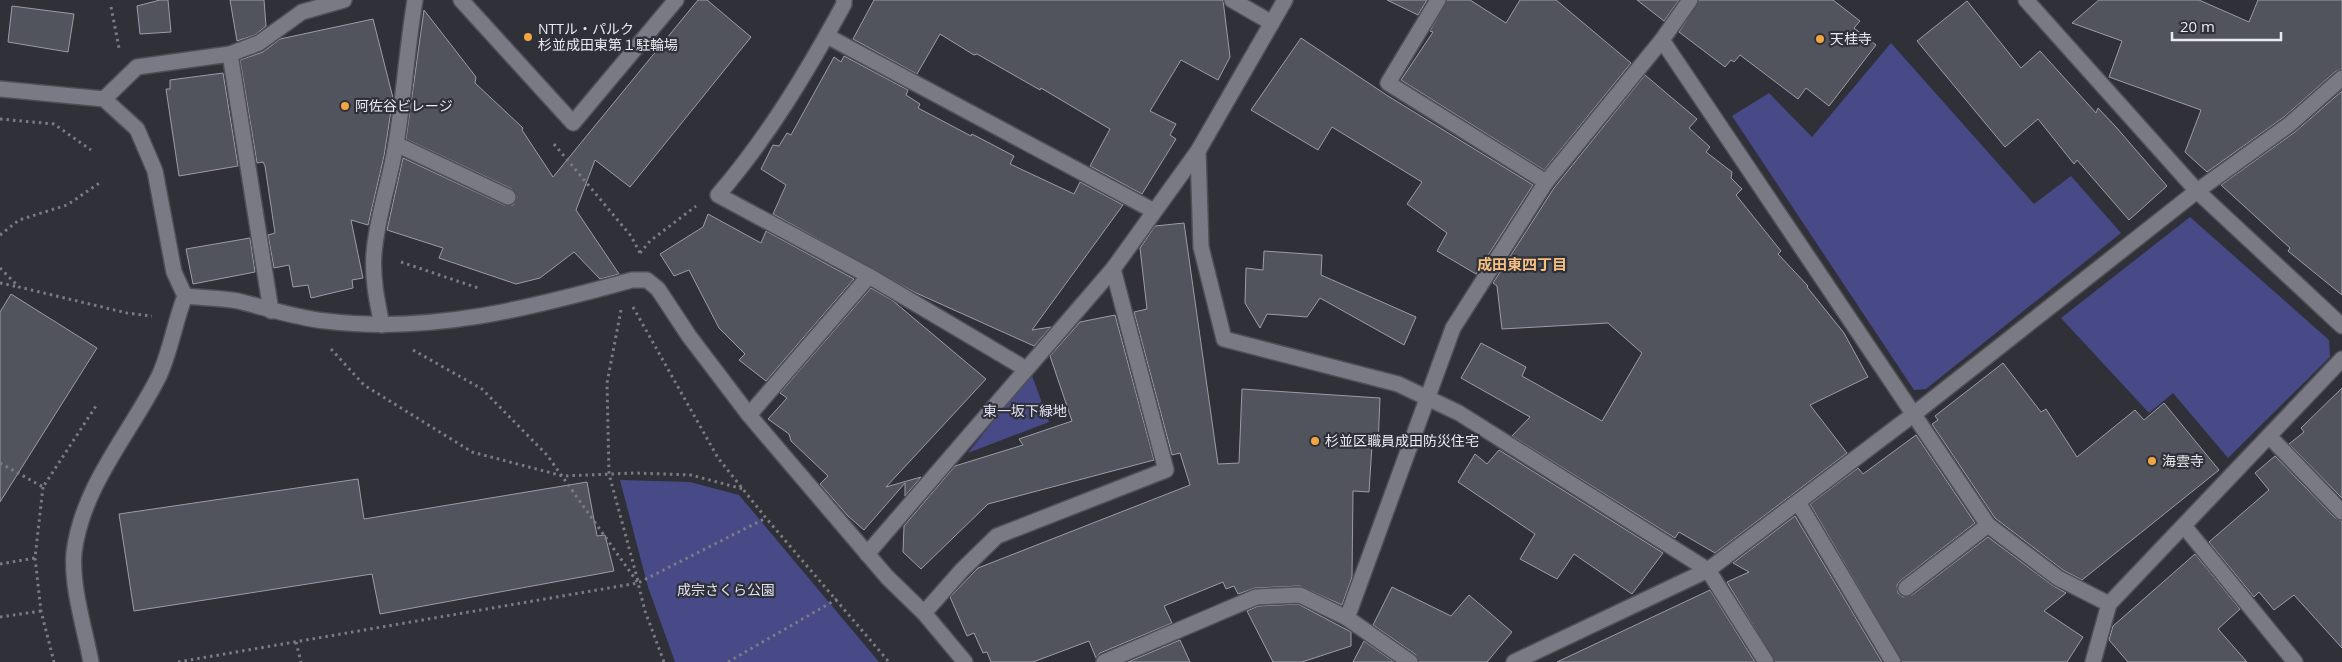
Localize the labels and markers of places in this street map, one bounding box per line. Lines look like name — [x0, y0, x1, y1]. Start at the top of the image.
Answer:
place label: NTTル・パルク 杉並成田東第１駐輪場 — [538, 19, 678, 54]
place label: 天桂寺 — [1830, 29, 1872, 48]
marker: NTTル・パルク 杉並成田東第１駐輪場 — [522, 31, 534, 43]
marker: 天桂寺 — [1814, 33, 1826, 45]
place label: 阿佐谷ビレージ — [355, 96, 453, 115]
marker: 阿佐谷ビレージ — [339, 100, 351, 112]
place label: 杉並区職員成田防災住宅 — [1325, 431, 1479, 450]
marker: 杉並区職員成田防災住宅 — [1309, 435, 1321, 447]
place label: 海雲寺 — [2162, 451, 2204, 470]
marker: 海雲寺 — [2146, 455, 2158, 467]

